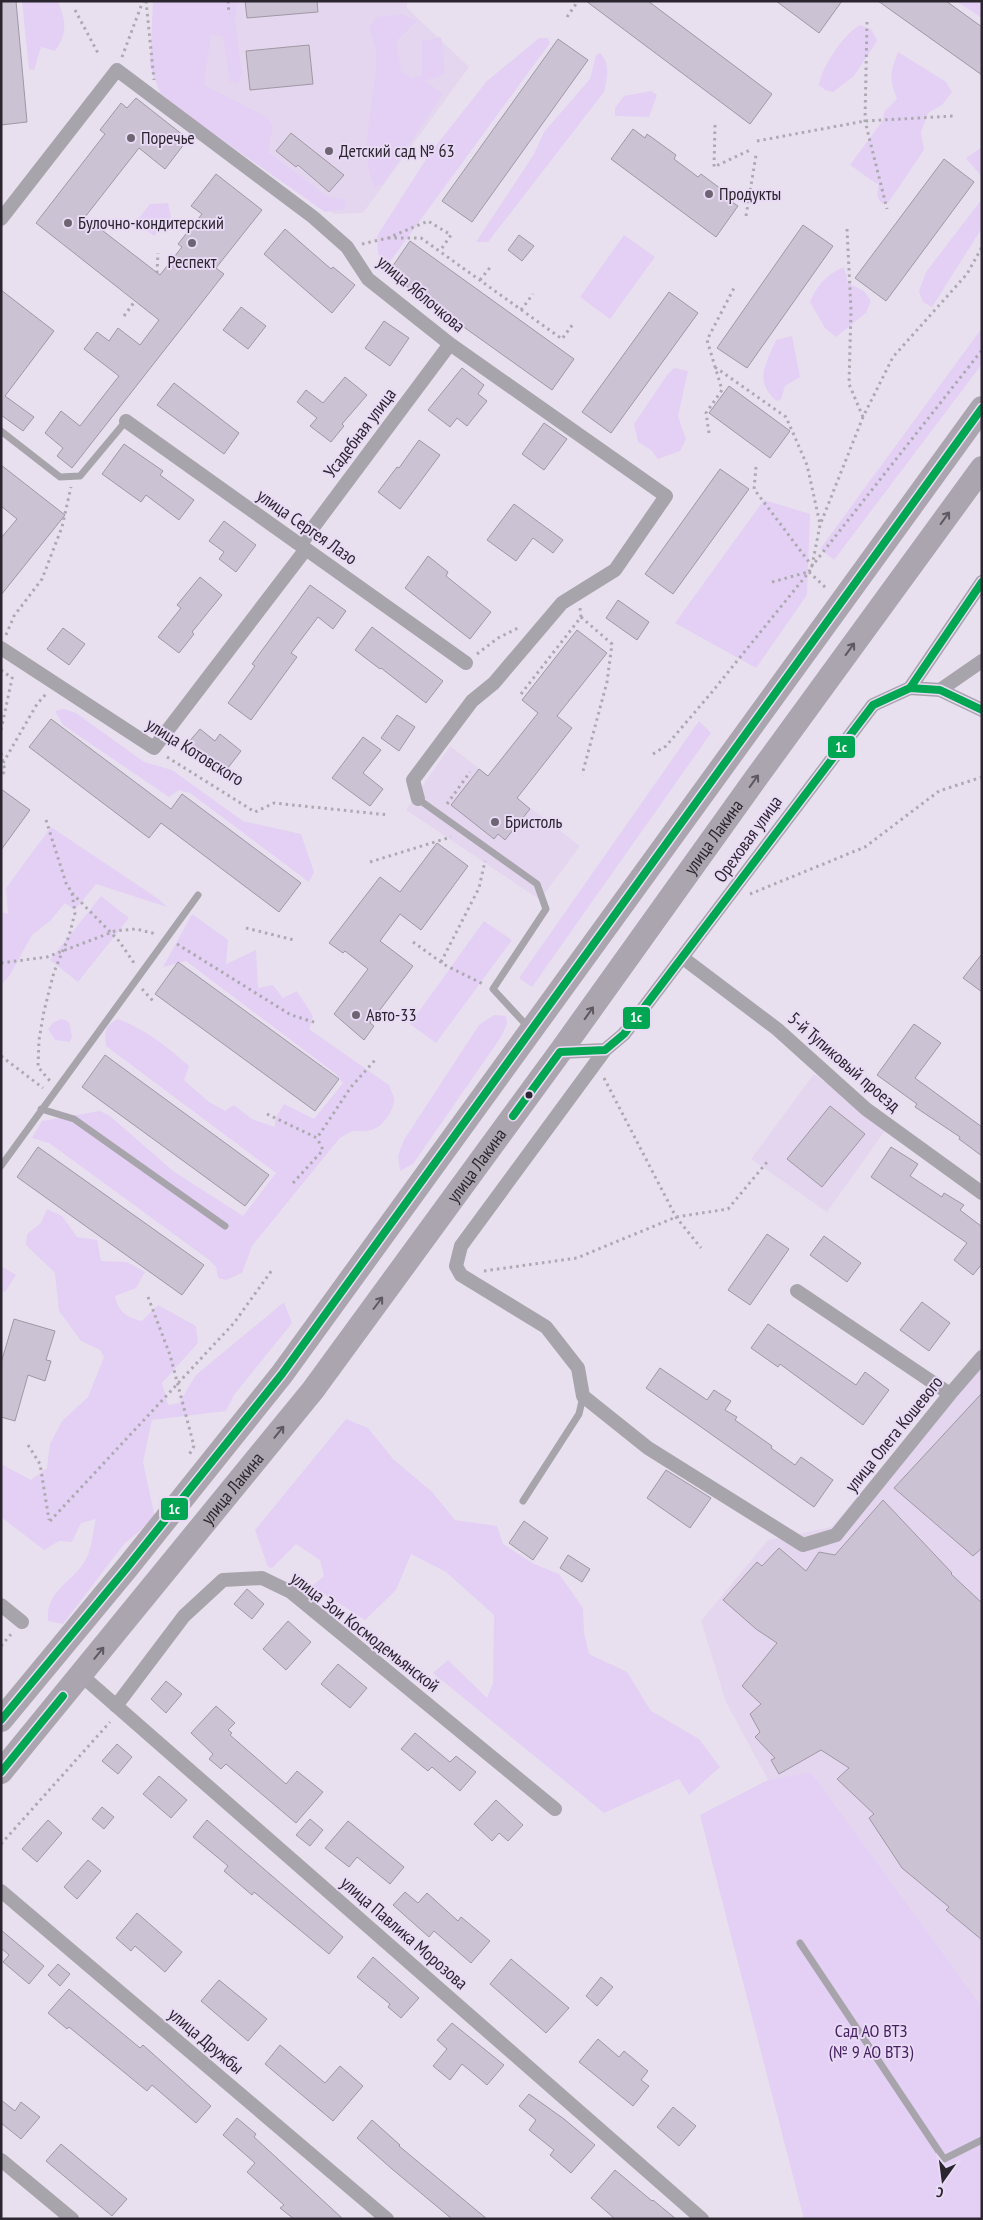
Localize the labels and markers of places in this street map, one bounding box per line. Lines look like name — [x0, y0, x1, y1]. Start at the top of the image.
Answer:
place label: Поречье — [141, 126, 195, 149]
marker: Поречье — [125, 132, 137, 144]
place label: Детский сад № 63 — [339, 139, 455, 162]
marker: Детский сад № 63 — [323, 145, 335, 157]
place label: Продукты — [719, 182, 781, 205]
marker: Продукты — [703, 188, 715, 200]
place label: Булочно-кондитерский — [78, 211, 224, 234]
marker: Булочно-кондитерский — [62, 217, 74, 229]
marker: Респект — [186, 237, 198, 249]
place label: Респект — [167, 250, 217, 273]
place label: Бристоль — [505, 810, 563, 833]
marker: Бристоль — [489, 816, 501, 828]
place label: Авто-33 — [366, 1003, 417, 1026]
marker: Авто-33 — [350, 1009, 362, 1021]
unlabelled marker — [524, 1090, 534, 1100]

